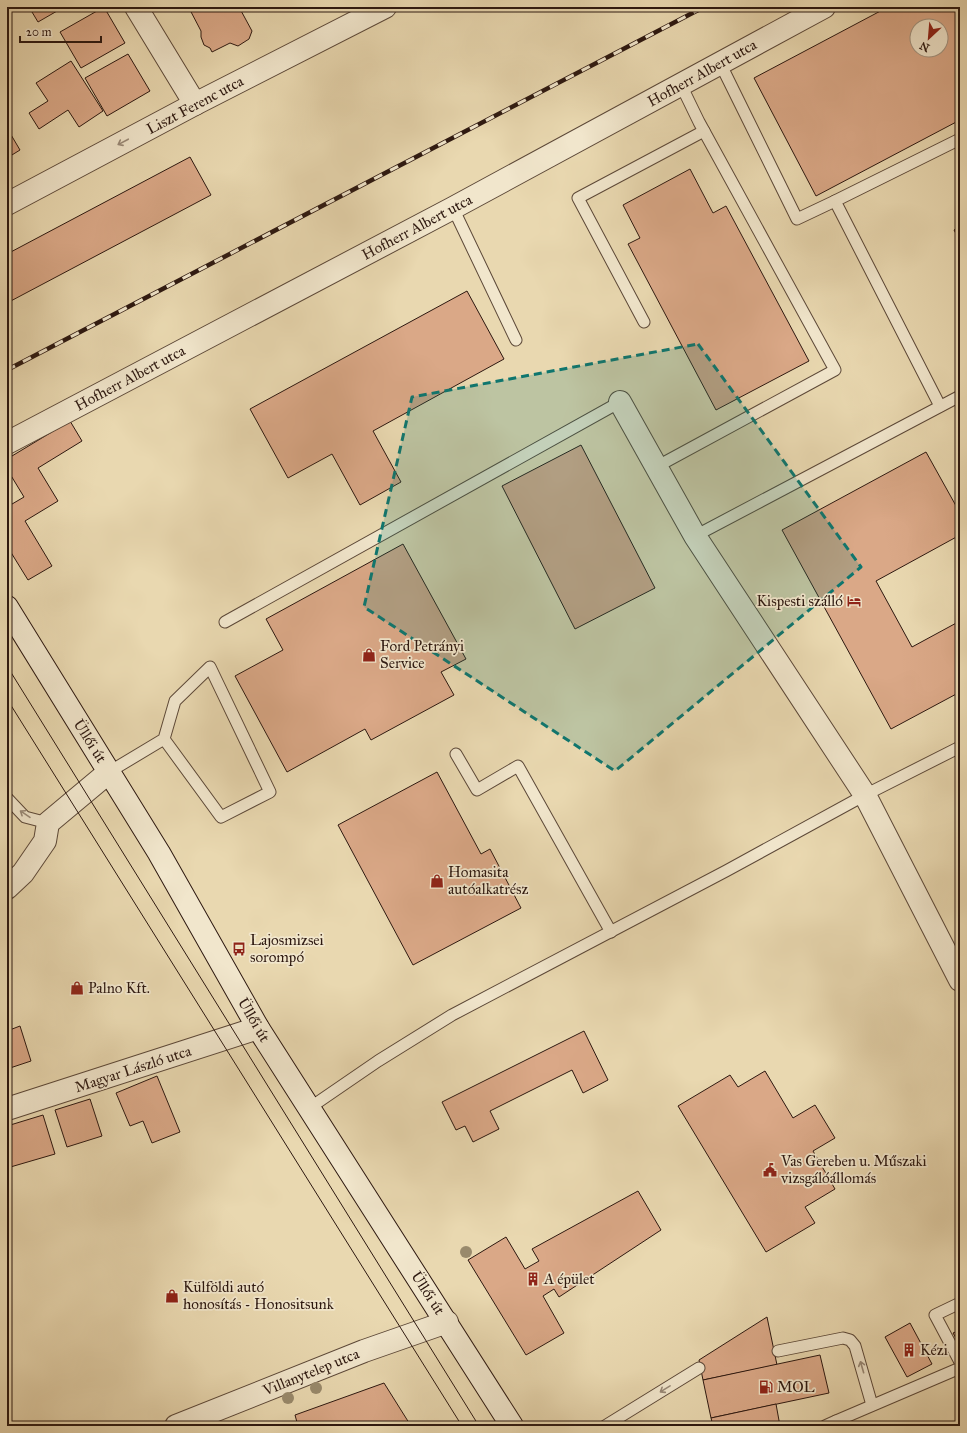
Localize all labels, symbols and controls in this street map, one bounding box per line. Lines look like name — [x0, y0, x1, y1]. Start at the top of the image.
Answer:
scale bar — [20, 18, 101, 44]
north arrow — [909, 18, 949, 58]
text: 20 m — [26, 25, 52, 39]
street label: Hofherr Albert utca — [644, 35, 760, 111]
text: N — [917, 38, 932, 54]
street label: Liszt Ferenc utca — [143, 72, 247, 138]
one-way arrow — [117, 139, 129, 147]
street label: Hofherr Albert utca — [359, 190, 476, 264]
street label: Hofherr Albert utca — [72, 341, 189, 415]
place label: Kispesti szálló — [756, 592, 843, 610]
hotel icon: Kispesti szálló — [846, 593, 862, 609]
place label: Ford Petrányi Service — [380, 637, 464, 672]
shop icon: Ford Petrányi Service — [361, 647, 377, 663]
street label: Üllői út — [70, 715, 112, 767]
one-way arrow — [19, 810, 31, 818]
place label: Homasita autóalkatrész — [448, 863, 529, 898]
shop icon: Homasita autóalkatrész — [429, 873, 445, 889]
place label: Lajosmizsei sorompó — [250, 931, 324, 966]
bus stop icon: Lajosmizsei sorompó — [231, 941, 247, 957]
place label: Palno Kft. — [88, 979, 150, 997]
shop icon: Palno Kft. — [69, 980, 85, 996]
street label: Üllői út — [234, 994, 275, 1046]
street label: Magyar László utca — [72, 1041, 194, 1096]
place label: Vas Gereben u. Műszaki vizsgálóállomás — [780, 1152, 927, 1187]
public building icon: Vas Gereben u. Műszaki vizsgálóállomás — [762, 1162, 778, 1178]
street label: Üllői út — [407, 1267, 450, 1319]
place label: A épület — [543, 1270, 595, 1288]
building icon: A épület — [525, 1271, 541, 1287]
place label: Külföldi autó honosítás - Honositsunk — [183, 1278, 334, 1313]
shop icon: Külföldi autó honosítás - Honositsunk — [164, 1288, 180, 1304]
place label: Kézi — [920, 1341, 948, 1359]
building icon: Kézi — [901, 1342, 917, 1358]
street label: Villanytelep utca — [259, 1344, 362, 1400]
one-way arrow — [858, 1361, 865, 1374]
place label: MOL — [777, 1378, 815, 1396]
fuel station icon: MOL — [758, 1379, 774, 1395]
one-way arrow — [660, 1385, 671, 1393]

